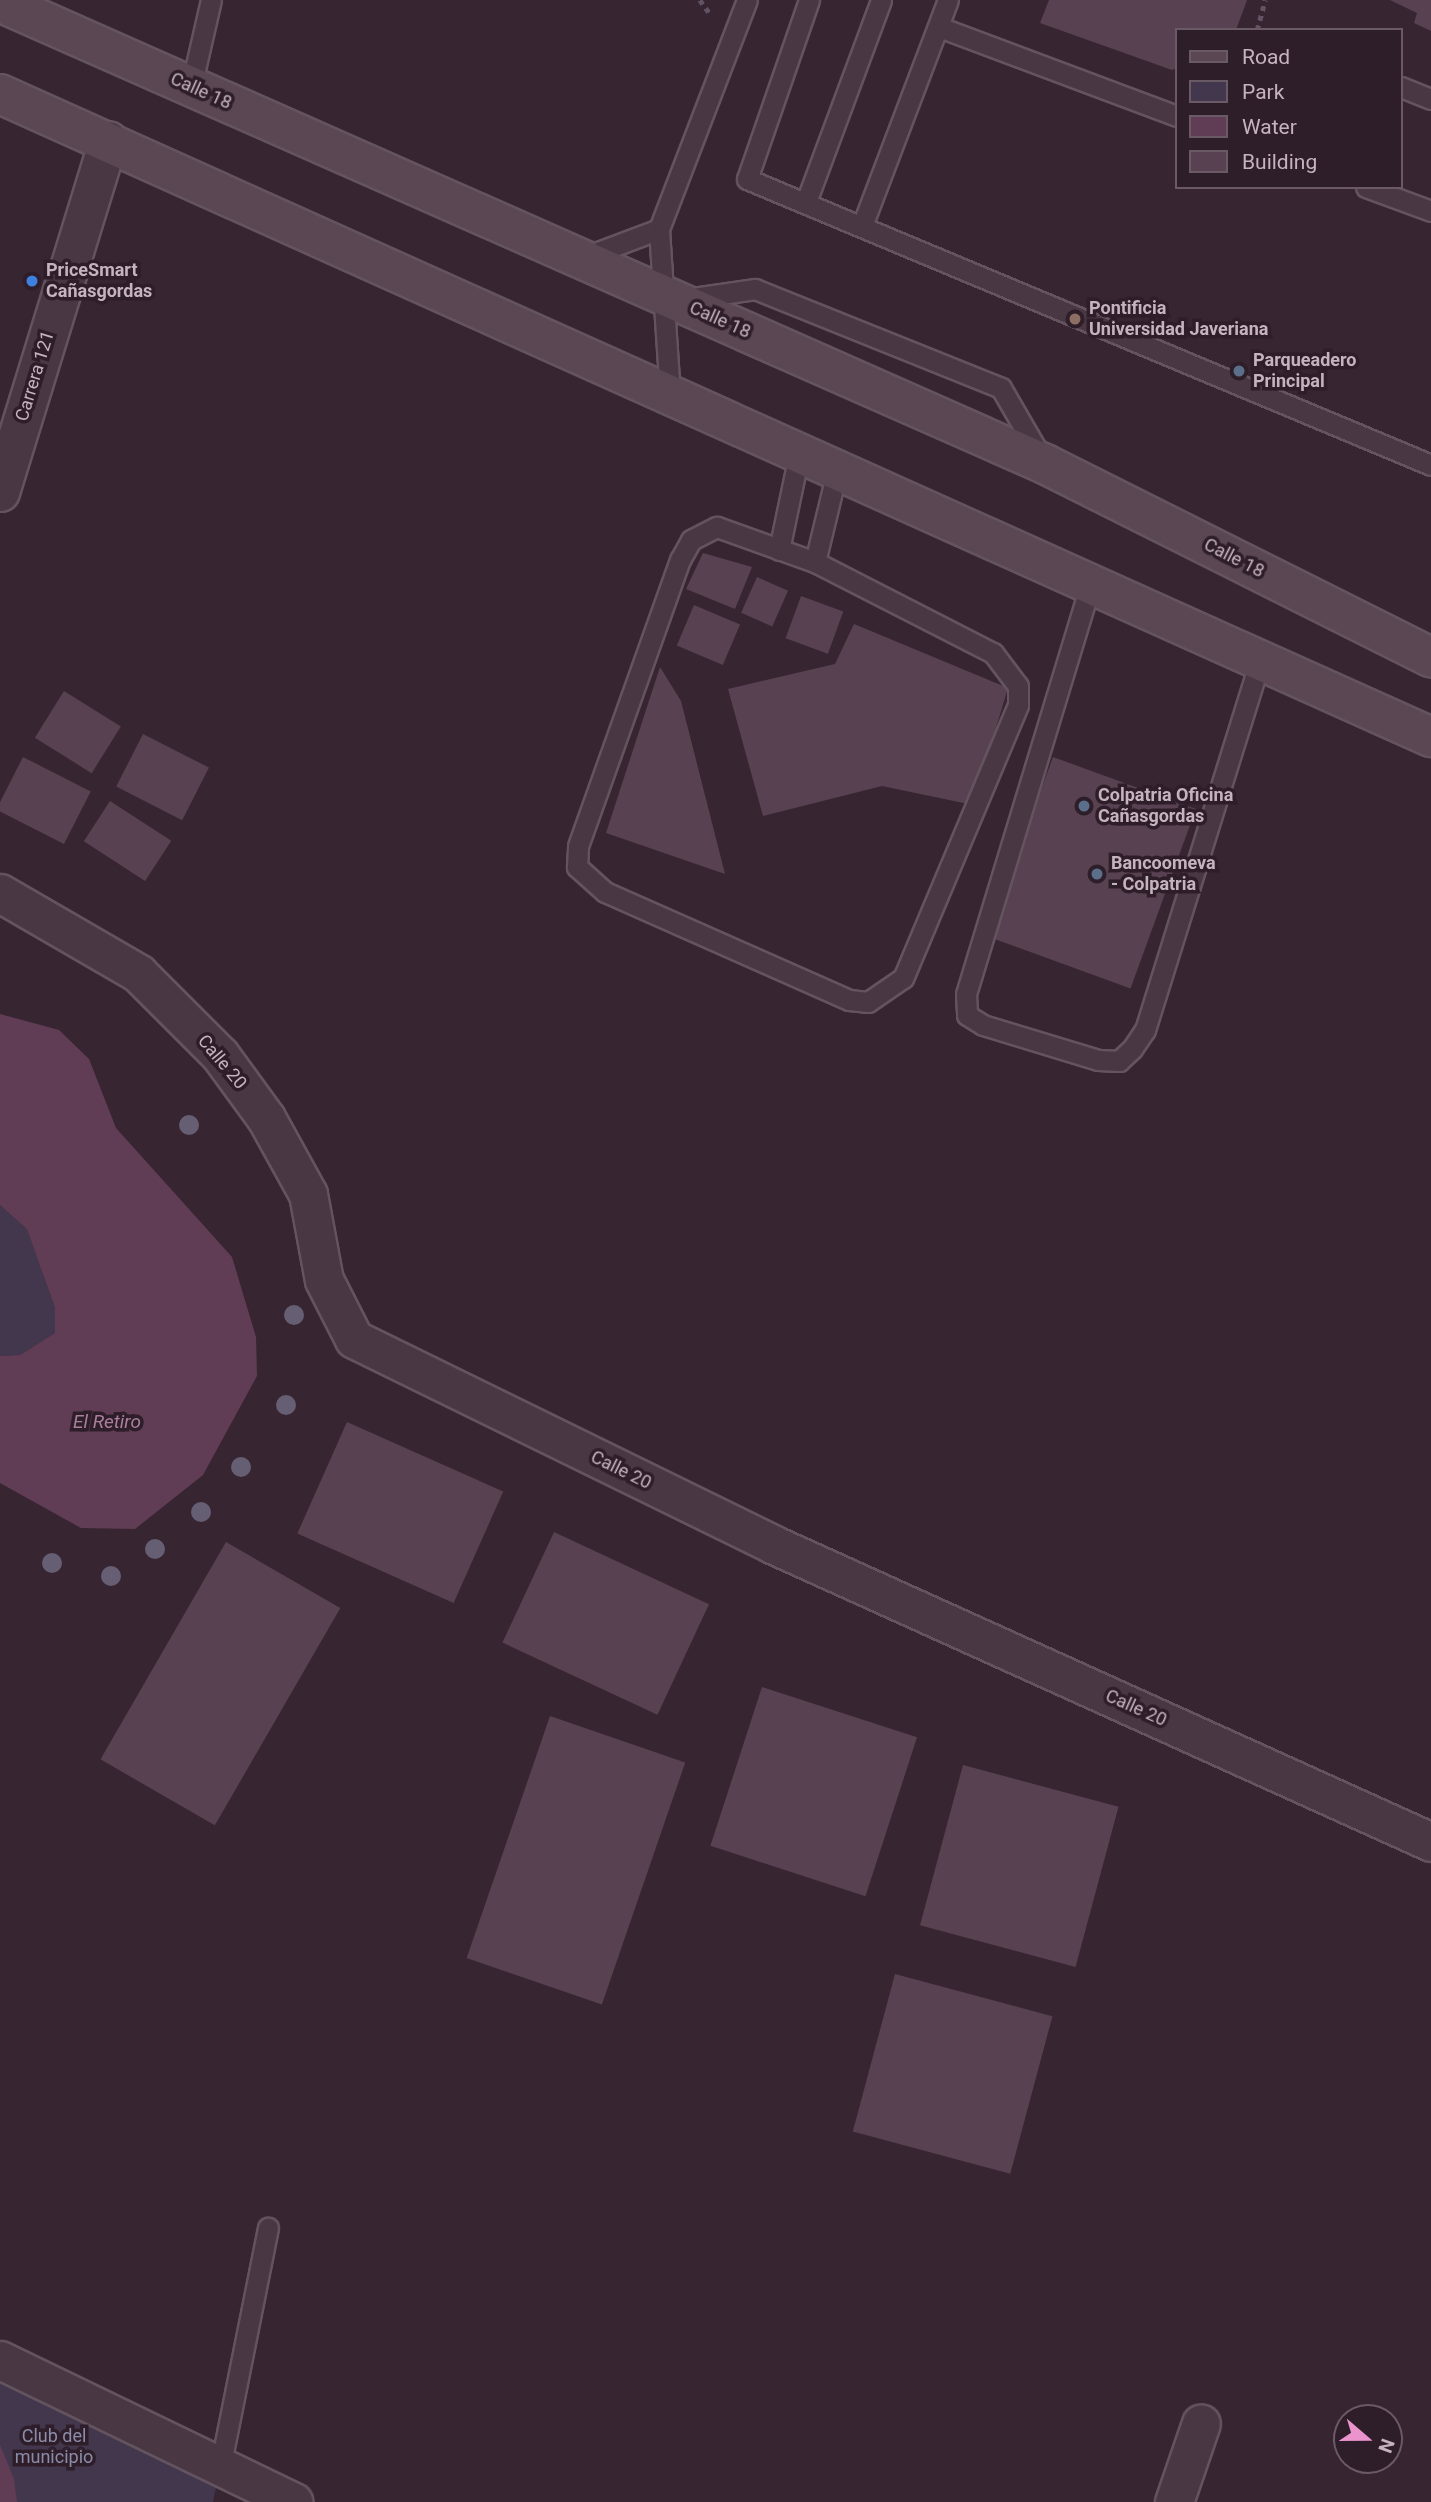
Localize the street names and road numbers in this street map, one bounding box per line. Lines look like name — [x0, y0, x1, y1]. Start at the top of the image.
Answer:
street label: Calle 18 — [167, 68, 235, 114]
street label: Calle 18 — [686, 297, 754, 343]
street label: Carrera 121 — [11, 328, 59, 424]
street label: Calle 18 — [1200, 534, 1268, 582]
street label: Calle 20 — [193, 1030, 251, 1094]
street label: Calle 20 — [587, 1446, 655, 1494]
street label: Calle 20 — [1102, 1685, 1170, 1731]

